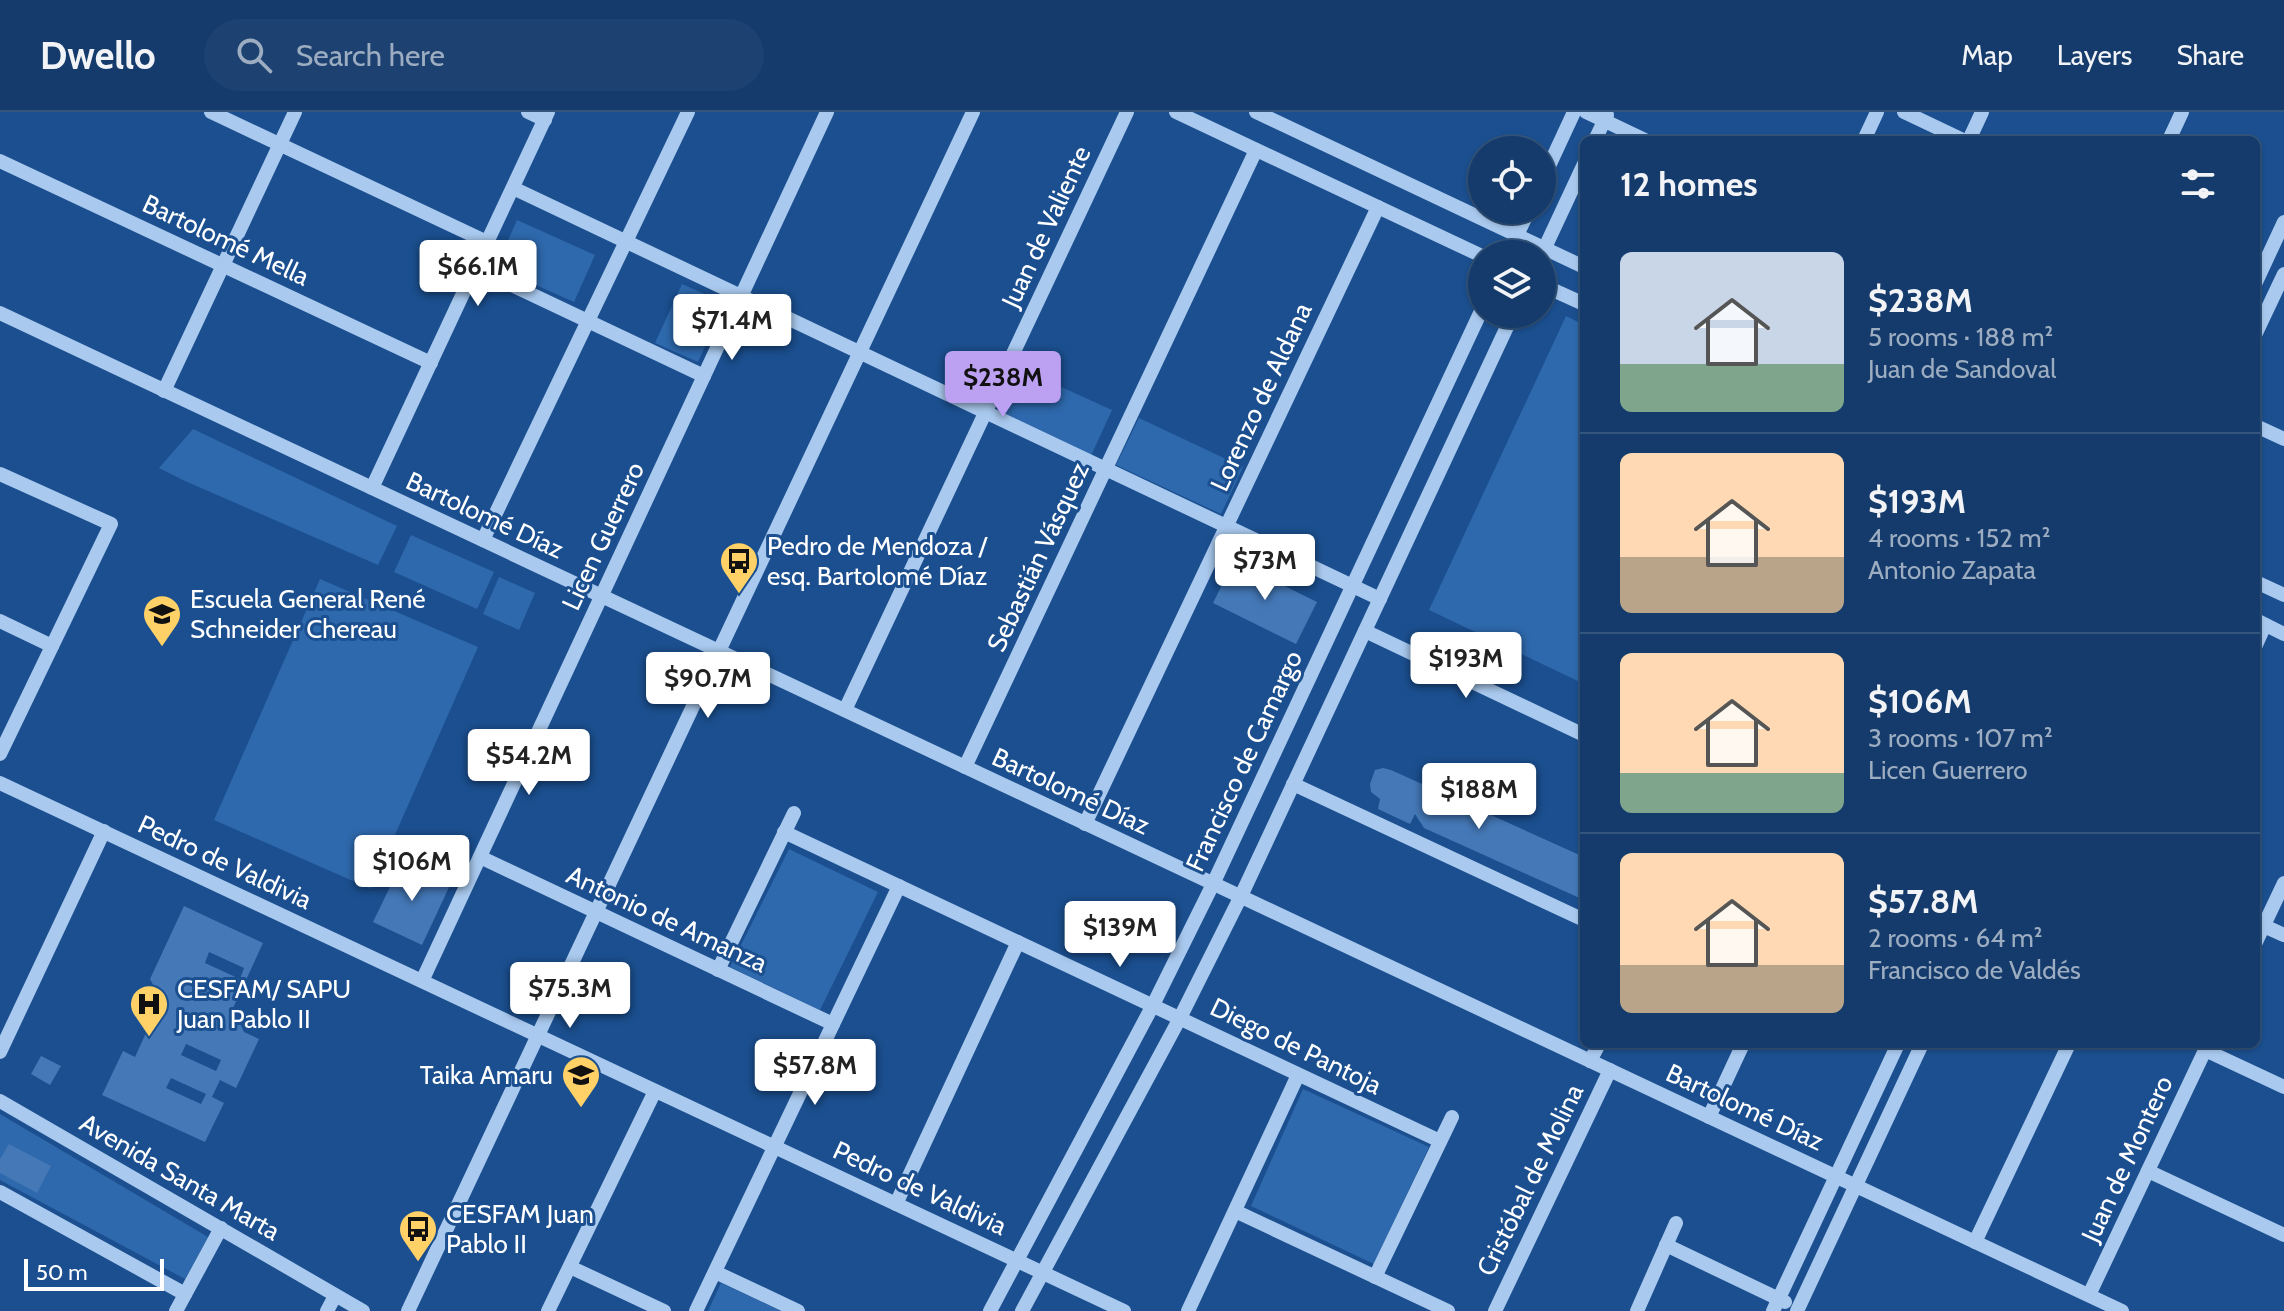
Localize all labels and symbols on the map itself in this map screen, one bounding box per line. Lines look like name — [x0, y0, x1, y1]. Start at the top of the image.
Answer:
street label: Juan de Valiente — [994, 141, 1097, 314]
street label: Bartolomé Mella — [138, 187, 315, 293]
pin: $66.1M — [413, 240, 543, 308]
pin: $71.4M — [667, 294, 797, 362]
street label: Lorenzo de Aldana — [1203, 297, 1319, 496]
pin: $238M — [947, 351, 1059, 419]
street label: Licen Guerrero — [555, 457, 651, 615]
street label: Sebastián Vásquez — [980, 457, 1096, 657]
street label: Bartolomé Díaz — [401, 464, 569, 566]
place label: Pedro de Mendoza / esq. Bartolomé Díaz — [767, 530, 989, 592]
pin: $73M — [1218, 534, 1312, 602]
bus stop icon: Pedro de Mendoza / esq. Bartolomé Díaz — [718, 540, 760, 595]
place label: Escuela General René Schneider Chereau — [190, 583, 426, 645]
school or university icon: Escuela General René Schneider Chereau — [141, 593, 183, 648]
pin: $193M — [1410, 632, 1522, 700]
street label: Francisco de Camargo — [1179, 645, 1309, 877]
pin: $90.7M — [643, 652, 773, 720]
pin: $54.2M — [464, 729, 594, 797]
street label: Bartolomé Díaz — [987, 740, 1155, 842]
pin: $188M — [1423, 763, 1535, 831]
street label: Pedro de Valdivia — [133, 808, 317, 916]
pin: $106M — [356, 835, 468, 903]
street label: Antonio de Amanza — [562, 859, 773, 980]
pin: $139M — [1064, 901, 1176, 969]
pin: $75.3M — [505, 962, 635, 1030]
place label: CESFAM/ SAPU Juan Pablo II — [176, 973, 351, 1035]
hospital icon: CESFAM/ SAPU Juan Pablo II — [128, 983, 170, 1038]
street label: Diego de Pantoja — [1205, 991, 1387, 1101]
pin: $57.8M — [750, 1039, 880, 1107]
school or university icon: Taika Amaru — [560, 1054, 602, 1109]
street label: Bartolomé Díaz — [1661, 1056, 1829, 1158]
place label: Taika Amaru — [420, 1059, 553, 1091]
street label: Juan de Montero — [2074, 1071, 2180, 1248]
street label: Cristóbal de Molina — [1470, 1078, 1591, 1281]
street label: Avenida Santa Marta — [74, 1107, 286, 1248]
street label: Pedro de Valdivia — [828, 1134, 1012, 1242]
place label: CESFAM Juan Pablo II — [446, 1198, 594, 1260]
bus stop icon: CESFAM Juan Pablo II — [397, 1208, 439, 1263]
scale bar — [24, 1255, 164, 1291]

